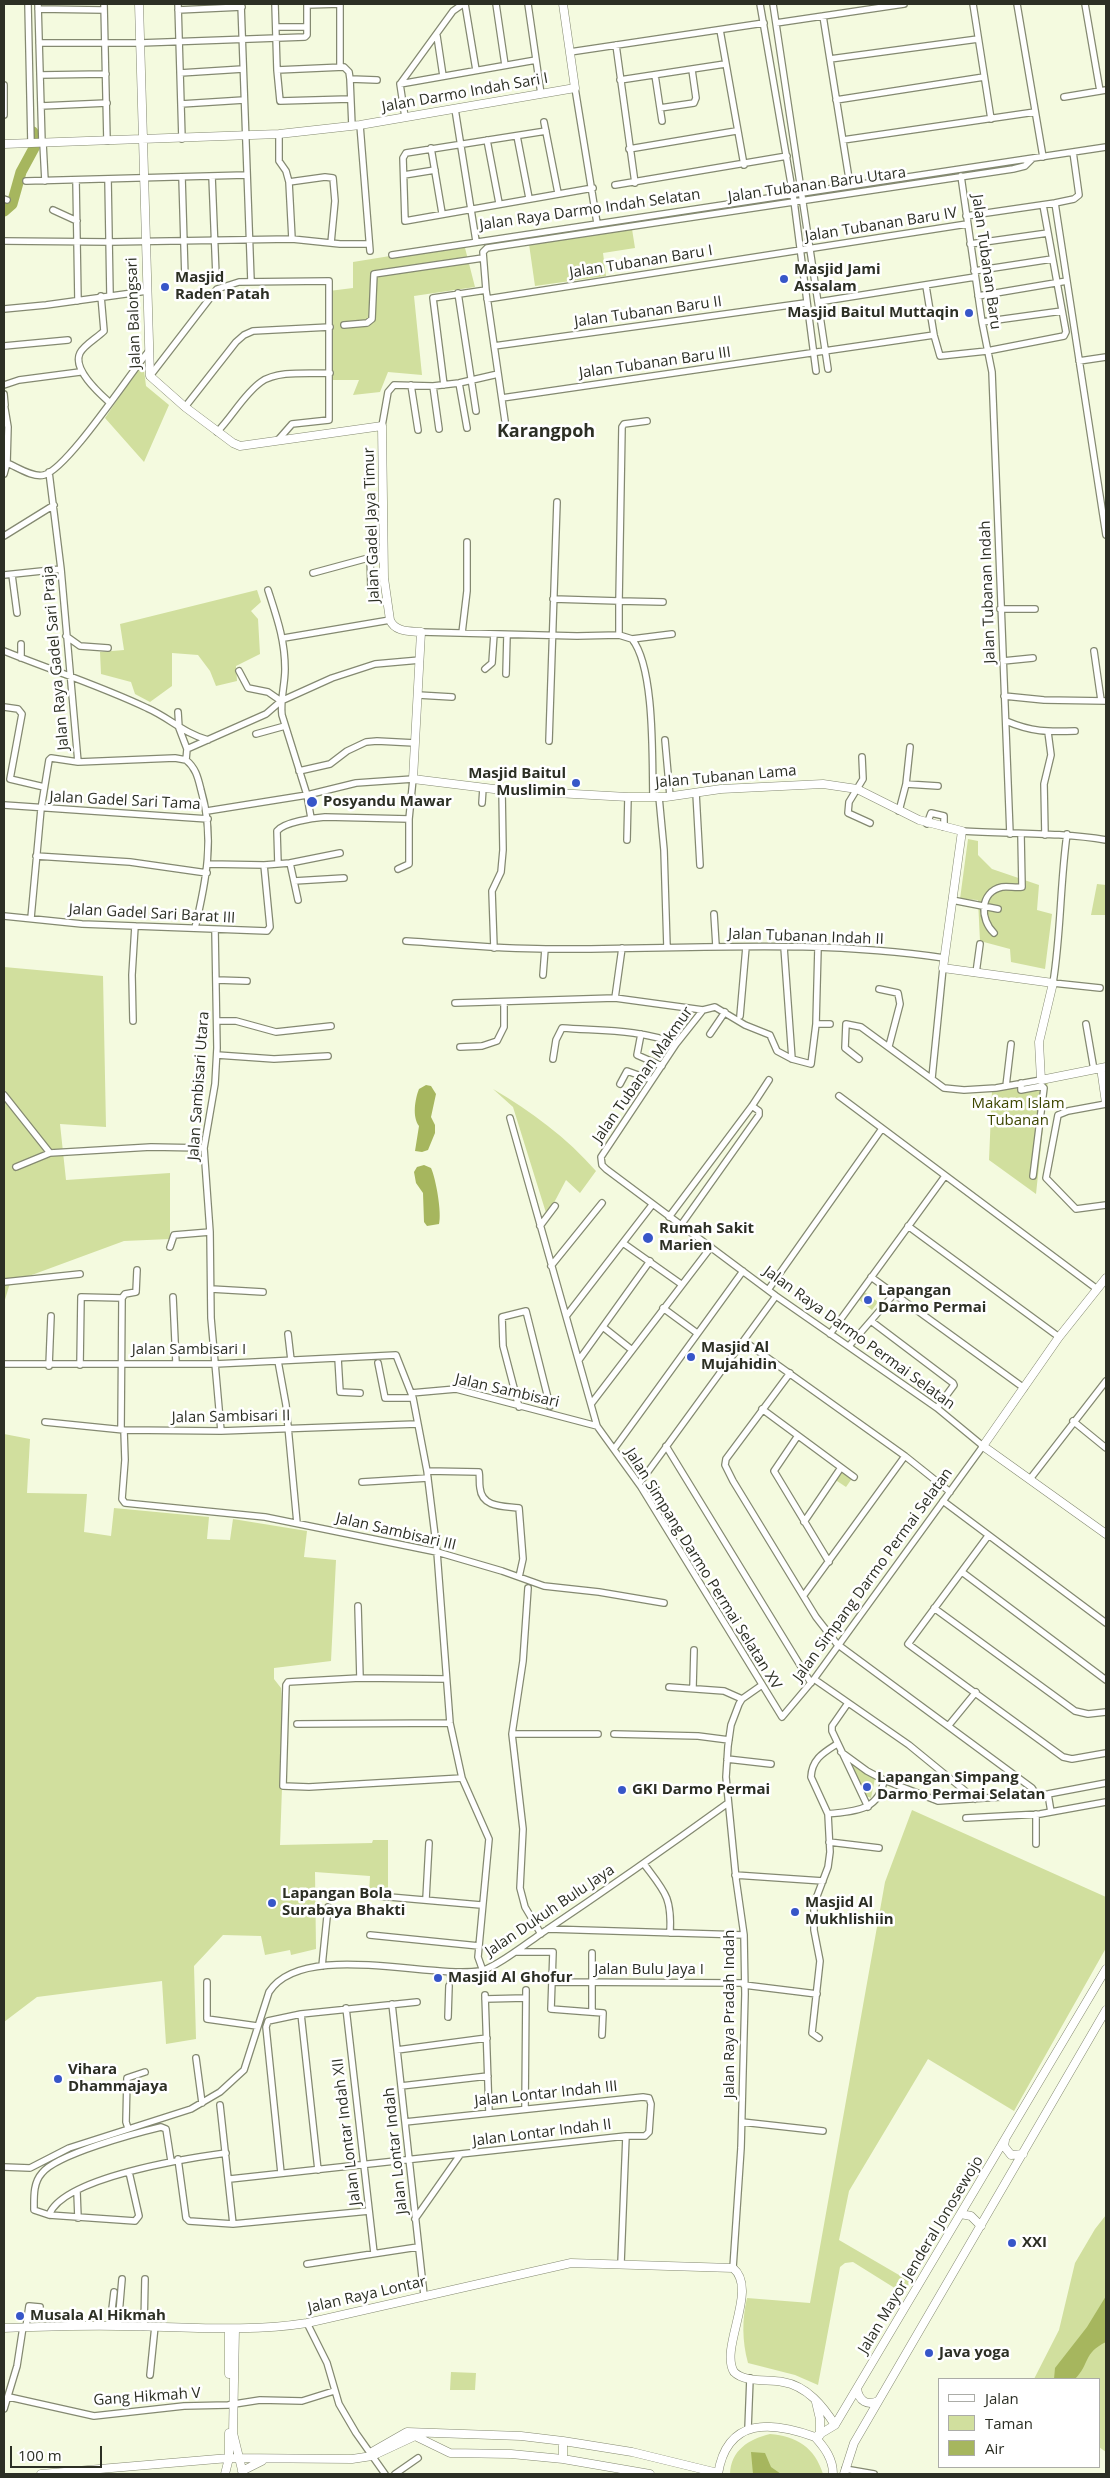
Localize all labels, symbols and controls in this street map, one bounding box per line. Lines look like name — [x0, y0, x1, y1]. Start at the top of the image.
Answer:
street label: Jalan Darmo Indah Sari I — [381, 70, 549, 116]
street label: Jalan Tubanan Baru Utara — [727, 164, 907, 206]
street label: Jalan Raya Darmo Indah Selatan — [478, 186, 702, 234]
street label: Jalan Tubanan Baru — [968, 193, 1004, 331]
street label: Jalan Tubanan Baru IV — [804, 204, 958, 246]
street label: Jalan Tubanan Baru I — [568, 242, 714, 282]
street label: Jalan Balongsari — [123, 257, 145, 369]
place label: Masjid Jami Assalam — [794, 261, 881, 296]
place label: Masjid Raden Patah — [175, 269, 270, 304]
marker: Masjid Jami Assalam — [778, 273, 790, 285]
marker: Masjid Raden Patah — [159, 281, 171, 293]
street label: Jalan Tubanan Baru II — [573, 293, 723, 331]
place label: Masjid Baitul Muttaqin — [787, 304, 959, 322]
marker: Masjid Baitul Muttaqin — [963, 307, 975, 319]
street label: Jalan Tubanan Baru III — [578, 343, 732, 383]
district label: Karangpoh — [497, 421, 595, 443]
street label: Jalan Gadel Jaya Timur — [360, 447, 384, 603]
street label: Jalan Tubanan Indah — [977, 520, 999, 664]
street label: Jalan Raya Gadel Sari Praja — [39, 565, 73, 751]
street label: Jalan Tubanan Lama — [655, 762, 797, 792]
place label: Masjid Baitul Muslimin — [468, 765, 566, 800]
marker: Masjid Baitul Muslimin — [570, 777, 582, 789]
street label: Jalan Gadel Sari Tama — [49, 788, 201, 814]
place label: Posyandu Mawar — [323, 793, 452, 811]
marker: Posyandu Mawar — [305, 795, 319, 809]
street label: Jalan Gadel Sari Barat III — [68, 901, 236, 927]
street label: Jalan Tubanan Indah II — [728, 925, 884, 949]
street label: Jalan Tubanan Makmur — [589, 1003, 697, 1147]
street label: Jalan Sambisari Utara — [185, 1011, 213, 1161]
park label: Makam Islam Tubanan — [971, 1095, 1065, 1130]
place label: Rumah Sakit Marien — [659, 1220, 754, 1255]
marker: Rumah Sakit Marien — [641, 1231, 655, 1245]
street label: Jalan Raya Darmo Permai Selatan — [760, 1262, 958, 1414]
place label: Lapangan Darmo Permai — [878, 1282, 986, 1317]
marker: Lapangan Darmo Permai — [862, 1294, 874, 1306]
place label: Masjid Al Mujahidin — [701, 1339, 777, 1374]
street label: Jalan Sambisari I — [132, 1341, 246, 1359]
marker: Masjid Al Mujahidin — [685, 1351, 697, 1363]
street label: Jalan Sambisari — [453, 1370, 561, 1412]
street label: Jalan Sambisari II — [172, 1407, 290, 1427]
street label: Jalan Simpang Darmo Permai Selatan XV — [621, 1445, 785, 1693]
street label: Jalan Simpang Darmo Permai Selatan — [789, 1465, 957, 1685]
street label: Jalan Sambisari III — [334, 1509, 458, 1555]
place label: Lapangan Simpang Darmo Permai Selatan — [877, 1769, 1045, 1804]
place label: GKI Darmo Permai — [632, 1781, 770, 1799]
marker: Lapangan Simpang Darmo Permai Selatan — [861, 1781, 873, 1793]
marker: GKI Darmo Permai — [616, 1784, 628, 1796]
street label: Jalan Dukuh Bulu Jaya — [482, 1861, 618, 1961]
place label: Lapangan Bola Surabaya Bhakti — [282, 1885, 405, 1920]
place label: Masjid Al Mukhlishiin — [805, 1894, 894, 1929]
marker: Lapangan Bola Surabaya Bhakti — [266, 1897, 278, 1909]
marker: Masjid Al Mukhlishiin — [789, 1906, 801, 1918]
street label: Jalan Raya Pradah Indah — [721, 1929, 739, 2099]
street label: Jalan Bulu Jaya I — [594, 1961, 704, 1979]
place label: Masjid Al Ghofur — [448, 1969, 573, 1987]
marker: Masjid Al Ghofur — [432, 1972, 444, 1984]
street label: Jalan Lontar Indah XII — [329, 2057, 365, 2207]
place label: Vihara Dhammajaya — [68, 2061, 168, 2096]
marker: Vihara Dhammajaya — [52, 2073, 64, 2085]
street label: Jalan Lontar Indah III — [474, 2078, 618, 2110]
street label: Jalan Lontar Indah — [380, 2087, 412, 2215]
street label: Jalan Lontar Indah II — [472, 2116, 612, 2150]
street label: Jalan Mayor Jenderal Jonosewojo — [855, 2153, 987, 2357]
place label: XXI — [1022, 2234, 1047, 2252]
marker: XXI — [1006, 2237, 1018, 2249]
street label: Jalan Raya Lontar — [306, 2273, 428, 2317]
place label: Musala Al Hikmah — [30, 2307, 166, 2325]
marker: Musala Al Hikmah — [14, 2310, 26, 2322]
place label: Java yoga — [939, 2344, 1010, 2362]
marker: Java yoga — [923, 2347, 935, 2359]
legend — [938, 2378, 1100, 2468]
street label: Gang Hikmah V — [93, 2384, 201, 2410]
text: Jalan — [985, 2388, 1019, 2408]
text: Taman — [985, 2413, 1033, 2433]
scale bar — [12, 2436, 105, 2468]
text: Air — [985, 2438, 1004, 2458]
text: 100 m — [18, 2445, 62, 2465]

